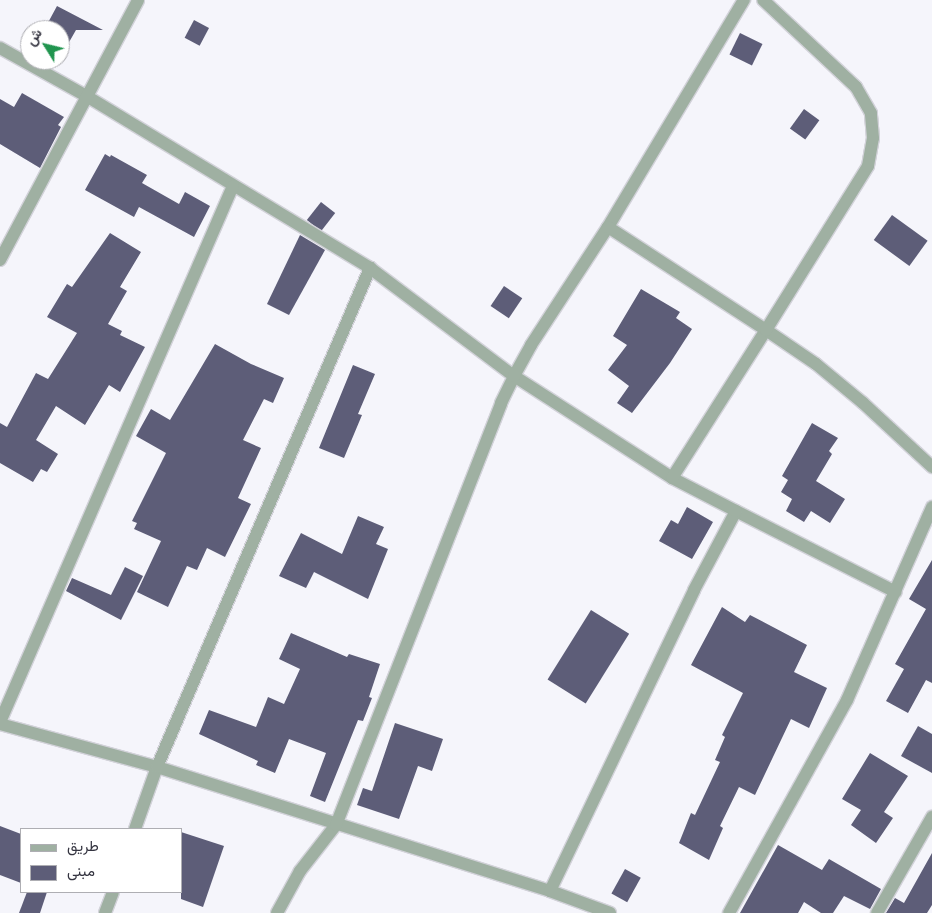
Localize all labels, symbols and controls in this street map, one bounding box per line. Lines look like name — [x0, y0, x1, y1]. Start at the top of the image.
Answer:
north arrow — [20, 20, 70, 70]
text: ش — [21, 25, 45, 48]
legend — [20, 828, 182, 893]
text: طريق — [67, 836, 99, 854]
text: مبنى — [67, 861, 95, 879]

